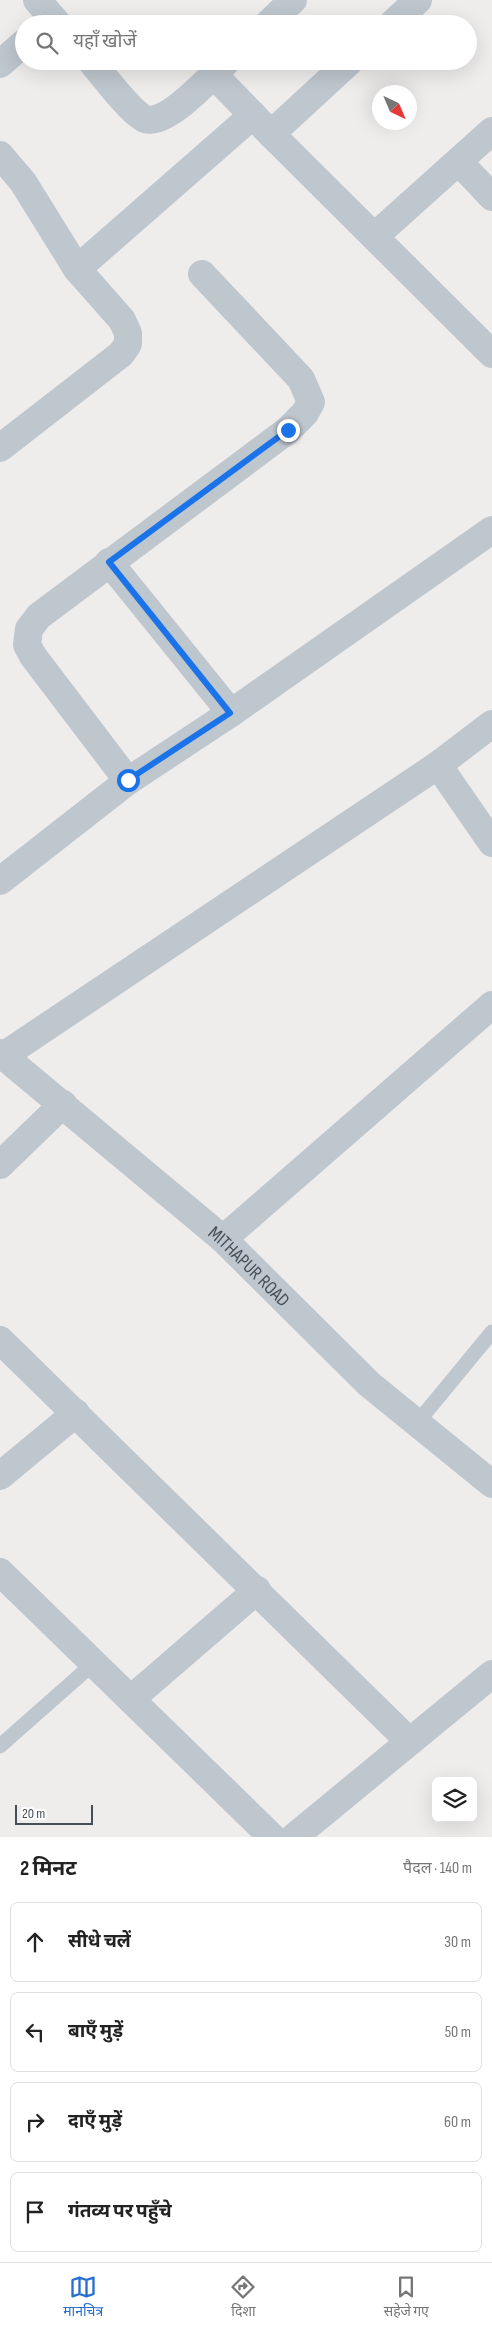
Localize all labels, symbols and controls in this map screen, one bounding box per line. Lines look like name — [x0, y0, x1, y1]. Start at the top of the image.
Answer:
search box — [15, 15, 477, 70]
icon: search — [33, 29, 61, 57]
text: यहाँ खोजें — [73, 30, 137, 53]
north arrow — [372, 85, 417, 130]
route end — [277, 419, 300, 442]
route start — [117, 769, 140, 792]
street label: MITHAPUR ROAD — [203, 1222, 294, 1312]
map controls — [432, 1777, 477, 1822]
button: layers — [432, 1777, 477, 1822]
scale bar — [15, 1802, 92, 1825]
text: 20 m — [22, 1805, 45, 1822]
text: 2 मिनट — [20, 1856, 77, 1881]
text: पैदल · 140 m — [403, 1859, 472, 1878]
icon: ahead — [21, 1928, 49, 1956]
text: सीधे चलें — [68, 1930, 131, 1953]
text: 30 m — [444, 1933, 471, 1952]
icon: left — [21, 2018, 49, 2046]
text: बाएँ मुड़ें — [68, 2020, 123, 2043]
text: 50 m — [445, 2023, 471, 2042]
icon: right — [21, 2108, 49, 2136]
text: दाएँ मुड़ें — [68, 2110, 122, 2133]
text: 60 m — [444, 2113, 471, 2132]
icon: arrive — [21, 2198, 49, 2226]
text: गंतव्य पर पहुँचे — [68, 2200, 172, 2223]
tab: मानचित्र — [63, 2273, 103, 2322]
tab: दिशा — [229, 2273, 257, 2322]
tab: सहेजे गए — [384, 2273, 429, 2322]

